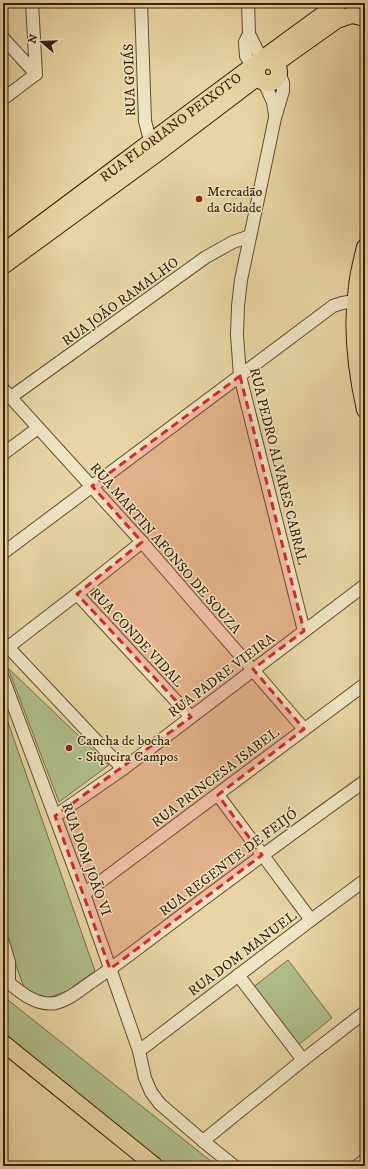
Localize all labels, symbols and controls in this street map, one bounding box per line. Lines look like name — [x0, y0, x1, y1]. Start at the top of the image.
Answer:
north arrow — [22, 22, 62, 62]
text: N — [25, 33, 42, 46]
street label: RUA GOIÁS — [120, 43, 140, 117]
street label: RUA FLORIANO PEIXOTO — [97, 69, 246, 187]
place label: Mercadão da Cidade — [207, 183, 262, 217]
marker: Mercadão da Cidade — [194, 194, 204, 204]
street label: RUA JOÃO RAMALHO — [59, 253, 183, 350]
street label: RUA PEDRO ALVARES CABRAL — [245, 366, 311, 567]
street label: RUA MARTIN AFONSO DE SOUZA — [86, 459, 245, 639]
street label: RUA CONDE VIDAL — [86, 584, 187, 691]
street label: RUA PADRE VIEIRA — [165, 629, 279, 722]
street label: RUA PRINCESA ISABEL — [148, 724, 283, 832]
place label: Cancha de bocha - Siqueira Campos — [77, 732, 178, 766]
marker: Cancha de bocha - Siqueira Campos — [64, 743, 74, 753]
street label: RUA DOM JOÃO VI — [57, 800, 115, 919]
street label: RUA REGENTE DE FEIJÓ — [156, 805, 301, 921]
street label: RUA DOM MANUEL — [185, 907, 301, 1001]

